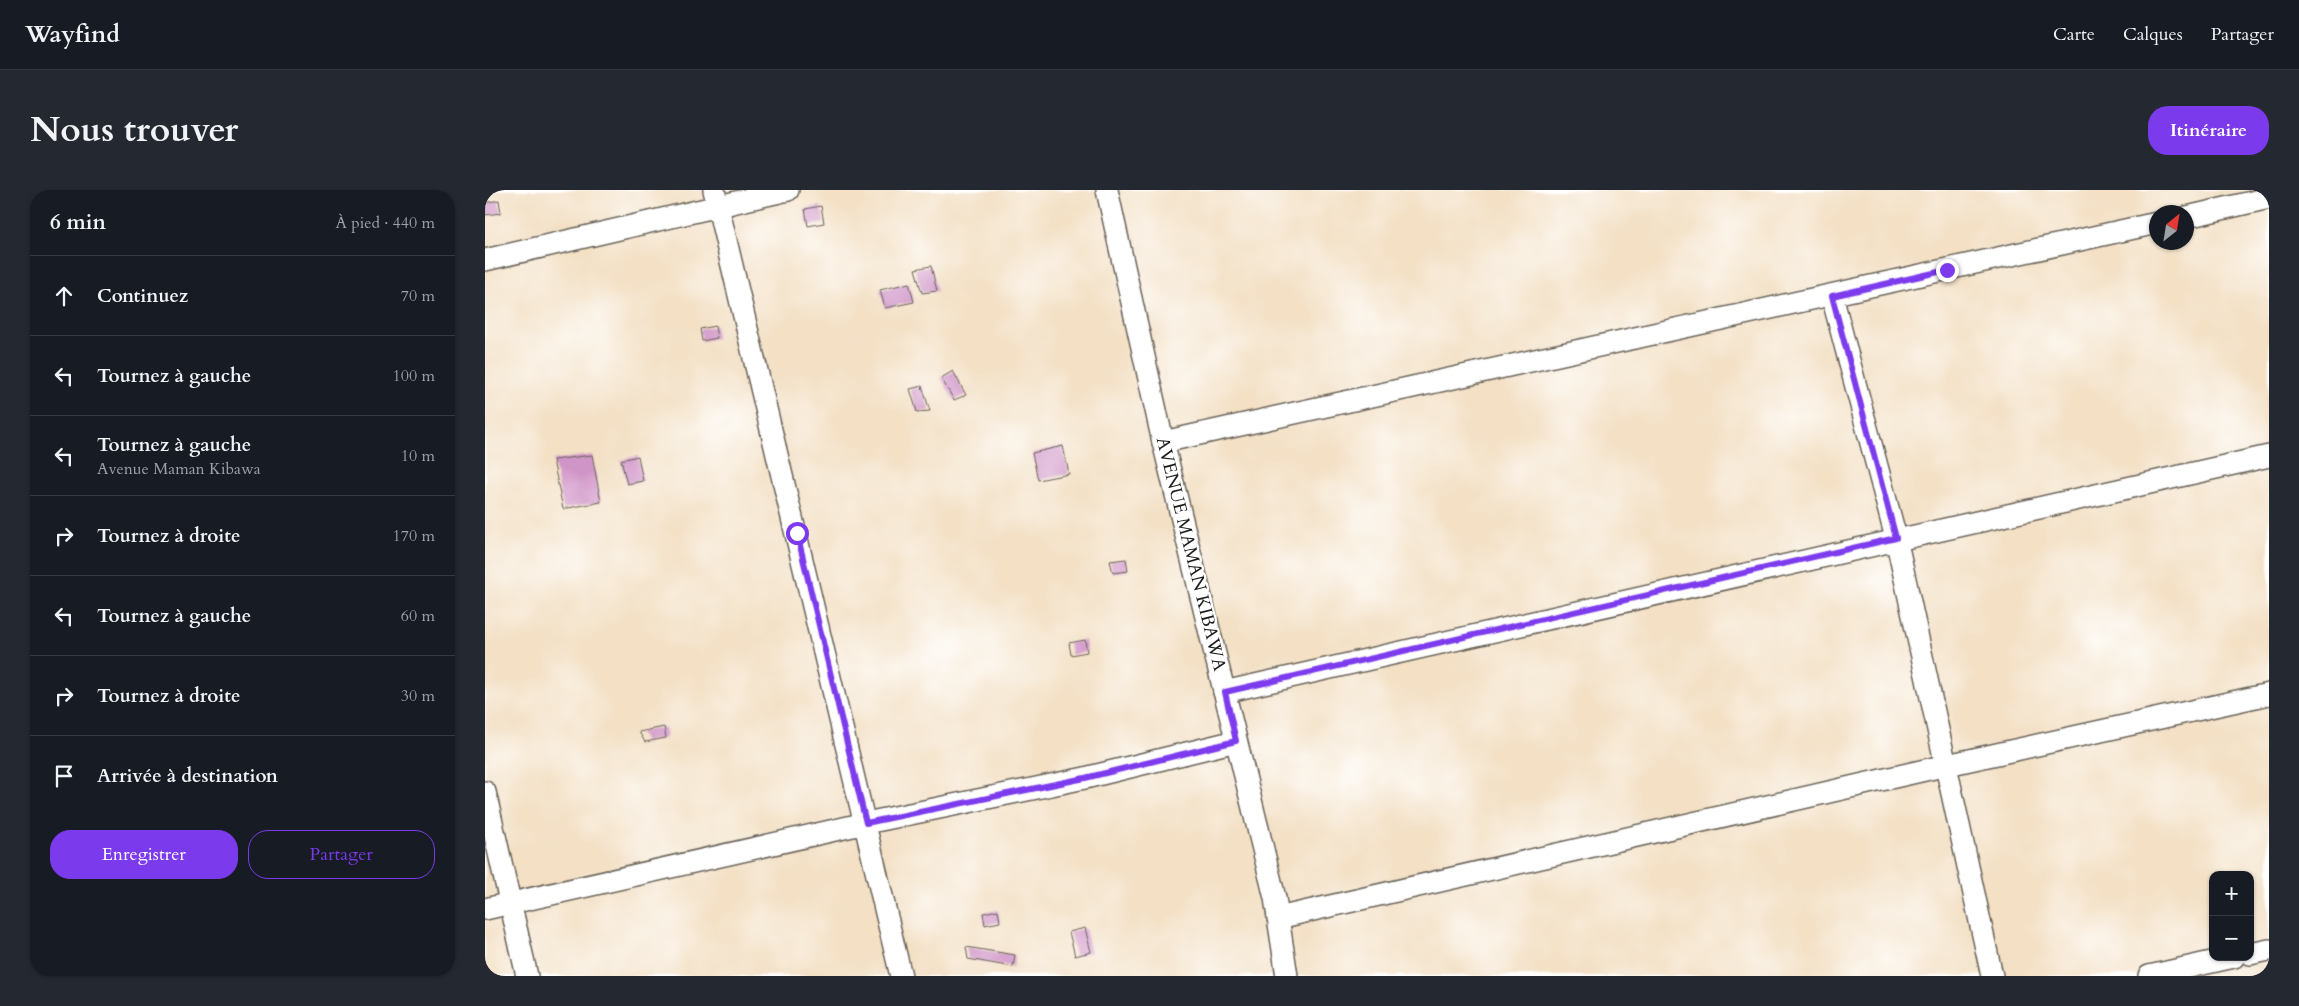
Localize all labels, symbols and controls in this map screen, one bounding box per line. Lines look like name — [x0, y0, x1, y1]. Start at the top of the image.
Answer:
text: Wayfind — [25, 18, 120, 51]
text: Carte — [2053, 22, 2095, 47]
text: Calques — [2123, 22, 2183, 47]
text: Partager — [2211, 22, 2274, 47]
text: Nous trouver — [30, 106, 238, 154]
button: Itinéraire — [2148, 106, 2269, 155]
north arrow — [2149, 205, 2194, 250]
text: 6 min — [50, 208, 106, 237]
text: À pied · 440 m — [335, 212, 435, 234]
route end — [1936, 259, 1959, 282]
icon: ahead — [50, 282, 78, 310]
text: Continuez — [97, 283, 188, 309]
text: 70 m — [401, 285, 435, 307]
icon: left — [50, 362, 78, 390]
text: Tournez à gauche — [97, 363, 251, 389]
text: 100 m — [393, 365, 435, 387]
text: Tournez à gauche — [97, 432, 251, 458]
street label: AVENUE MAMAN KIBAWA — [1150, 434, 1232, 674]
icon: left — [50, 442, 78, 470]
text: 10 m — [401, 445, 435, 467]
text: Avenue Maman Kibawa — [97, 458, 261, 480]
icon: right — [50, 522, 78, 550]
route start — [786, 522, 809, 545]
text: Tournez à droite — [97, 523, 240, 549]
text: 170 m — [393, 525, 435, 547]
icon: left — [50, 602, 78, 630]
text: Tournez à gauche — [97, 603, 251, 629]
text: 60 m — [401, 605, 435, 627]
icon: right — [50, 682, 78, 710]
text: Tournez à droite — [97, 683, 240, 709]
text: 30 m — [401, 685, 435, 707]
icon: arrive — [50, 762, 78, 790]
text: Arrivée à destination — [97, 763, 278, 789]
button: Enregistrer — [50, 830, 238, 879]
button: Partager — [248, 830, 435, 879]
map controls — [2209, 871, 2254, 961]
button: + — [2209, 871, 2254, 916]
button: − — [2209, 916, 2254, 961]

